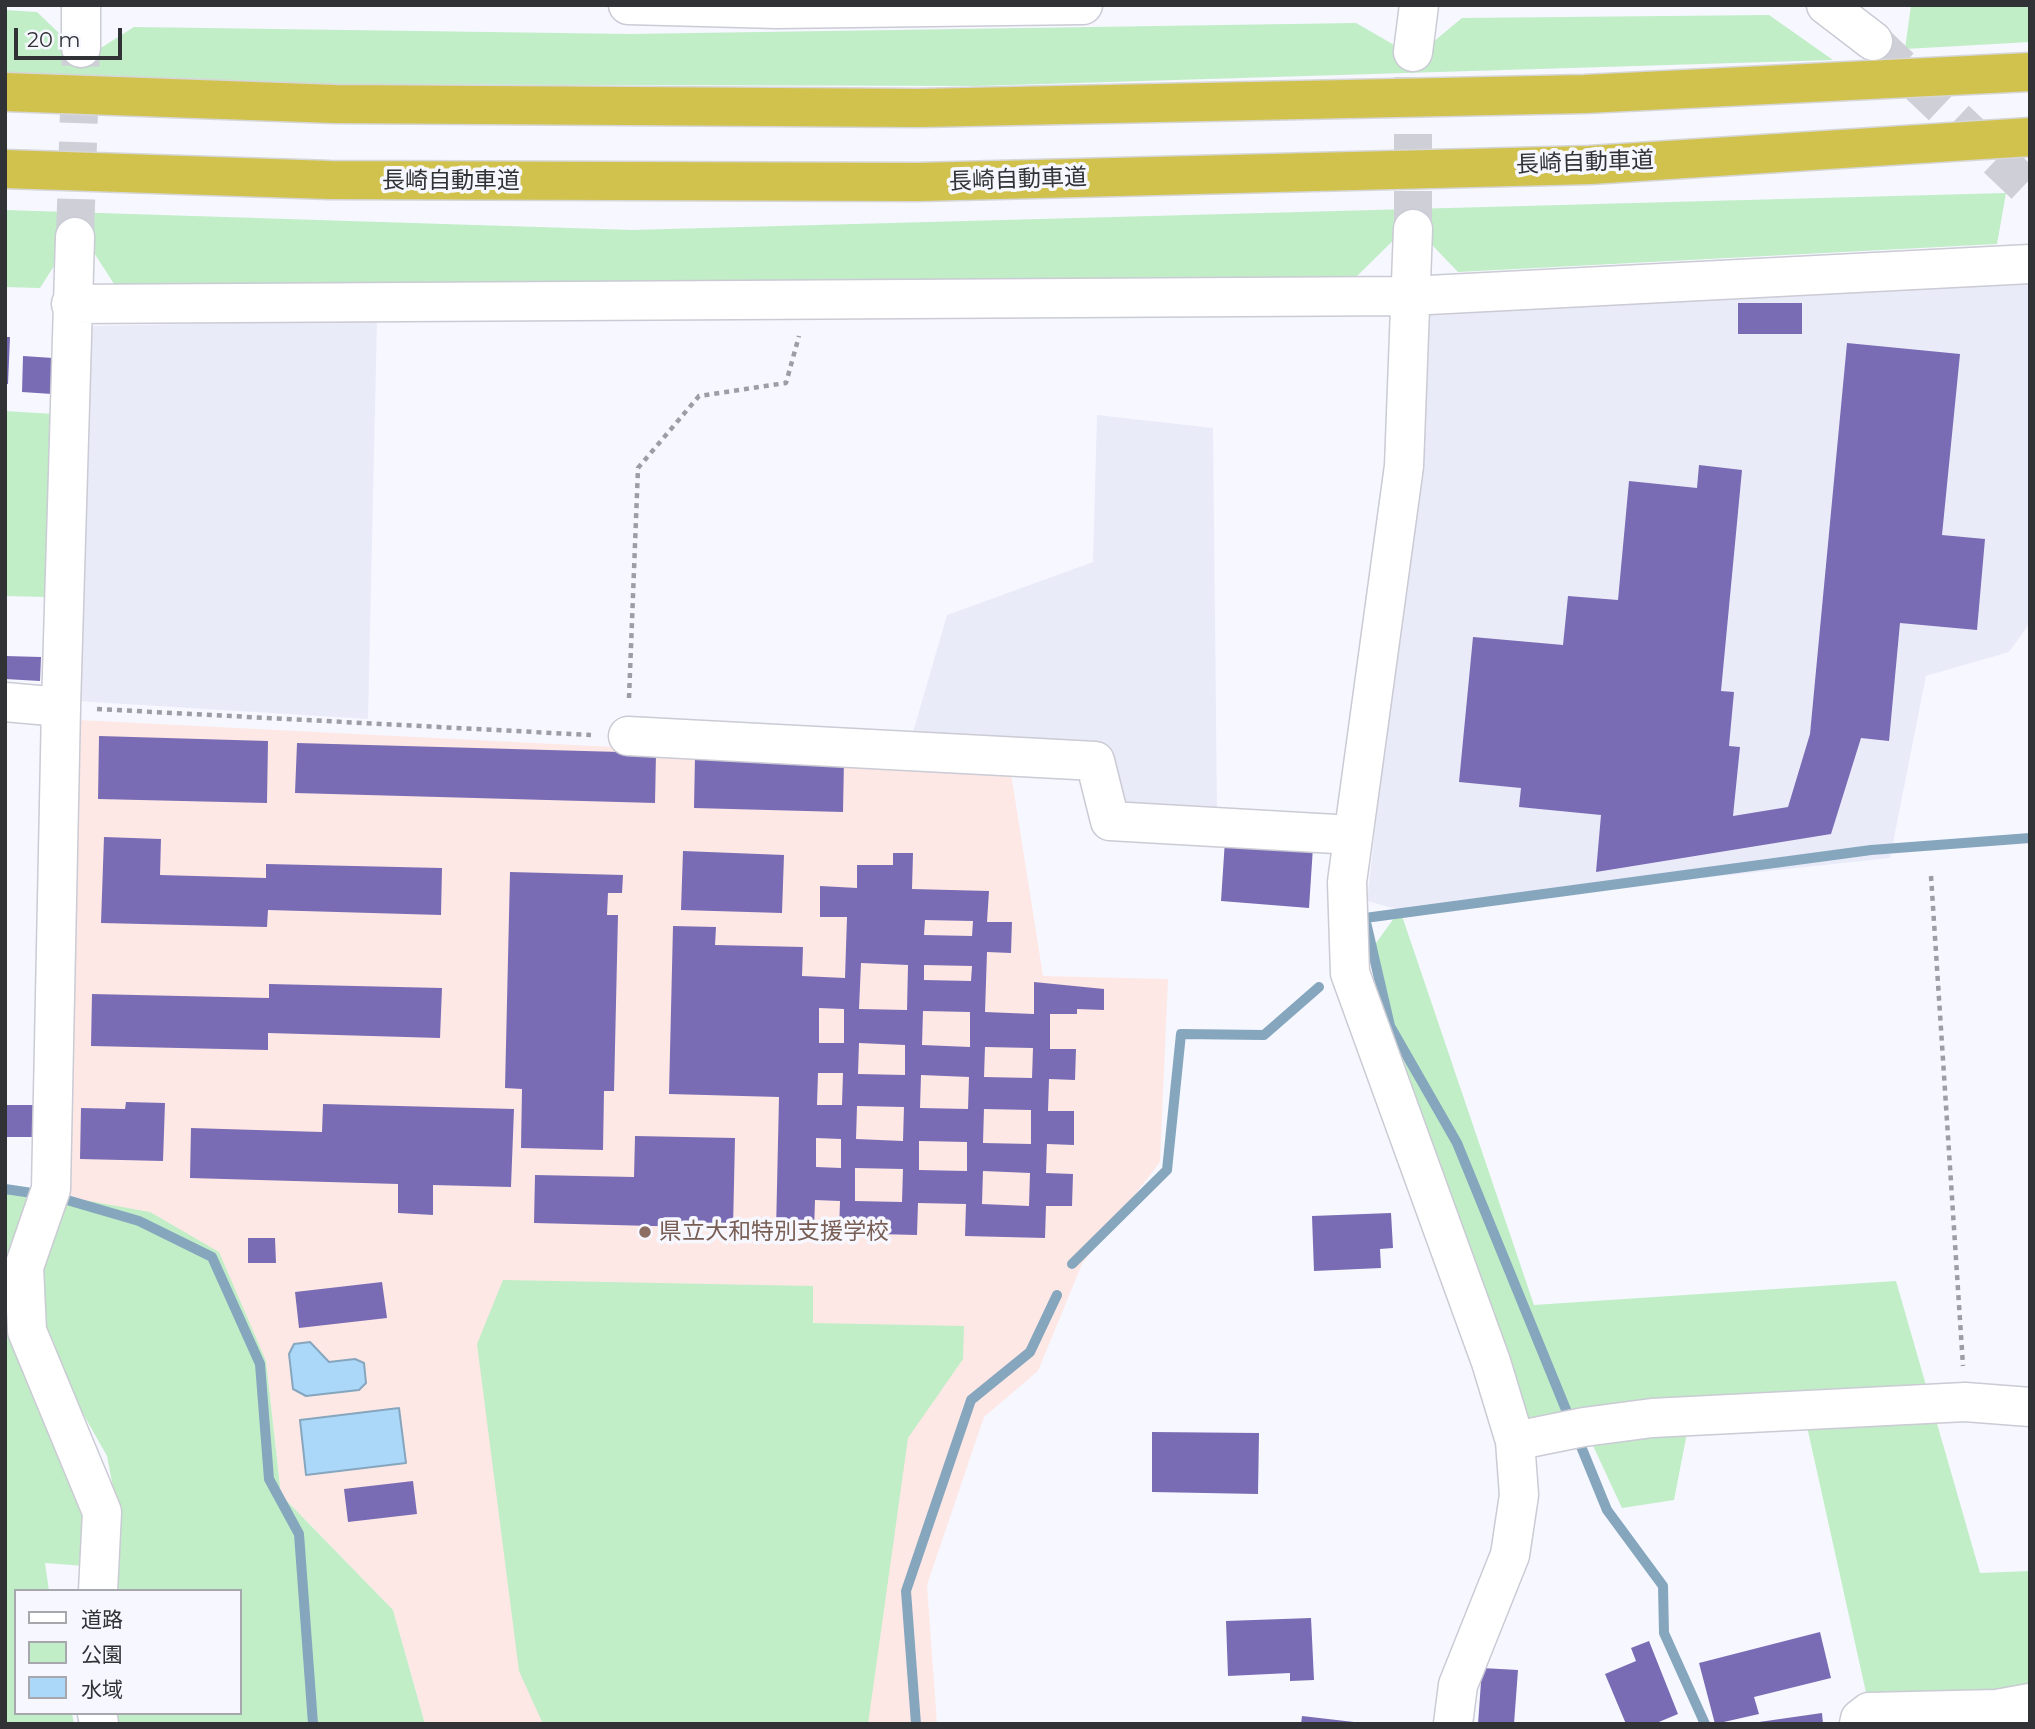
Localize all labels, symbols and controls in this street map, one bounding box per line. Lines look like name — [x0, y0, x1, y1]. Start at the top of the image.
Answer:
scale bar — [18, 14, 126, 58]
text: 20 m — [27, 27, 81, 52]
street label: 長崎自動車道 — [1516, 147, 1654, 179]
street label: 長崎自動車道 — [949, 164, 1087, 196]
street label: 長崎自動車道 — [382, 167, 520, 195]
place label: 県立大和特別支援学校 — [659, 1218, 889, 1246]
marker: 県立大和特別支援学校 — [637, 1224, 653, 1240]
legend — [14, 1589, 242, 1715]
text: 道路 — [81, 1607, 123, 1632]
text: 公園 — [81, 1642, 123, 1667]
text: 水域 — [81, 1677, 123, 1702]

